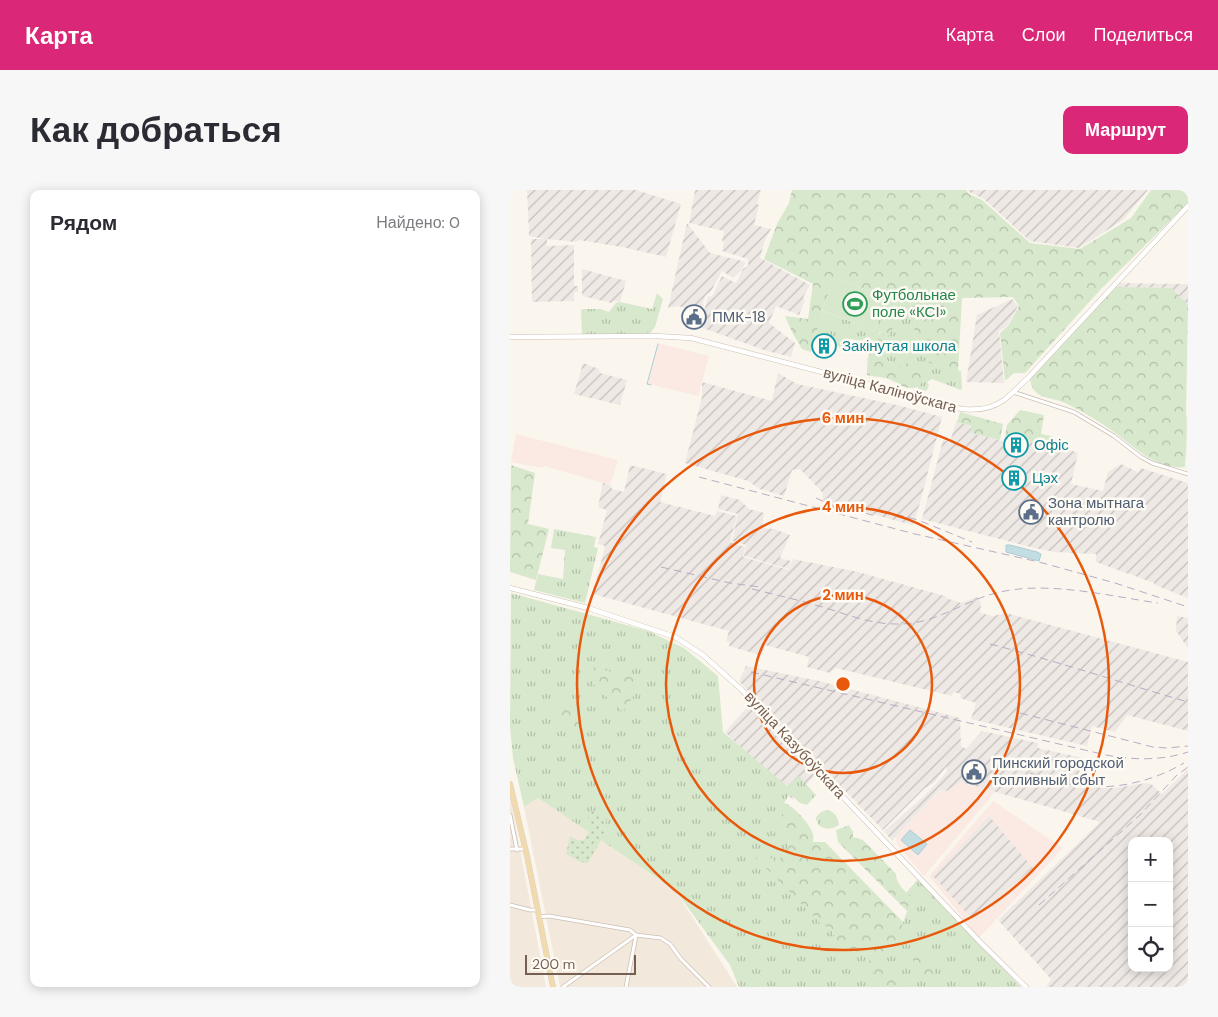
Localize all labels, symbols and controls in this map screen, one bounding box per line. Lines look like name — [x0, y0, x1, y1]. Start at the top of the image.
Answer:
text: Карта — [25, 20, 93, 51]
text: Карта — [946, 23, 994, 47]
text: Слои — [1022, 23, 1066, 47]
text: Поделиться — [1094, 23, 1193, 47]
button: Маршрут — [1063, 106, 1188, 154]
text: Как добраться — [30, 107, 282, 153]
text: Рядом — [50, 209, 117, 237]
text: Найдено: 0 — [376, 212, 460, 233]
place label: Футбольнае поле «КСІ» — [872, 285, 956, 322]
sports icon: Футбольнае поле «КСІ» — [842, 291, 868, 317]
public building icon: ПМК-18 — [681, 304, 707, 330]
place label: ПМК-18 — [712, 307, 766, 327]
building icon: Закінутая школа — [811, 333, 837, 359]
place label: Закінутая школа — [842, 336, 957, 356]
street label: вуліца Каліноўскага — [821, 363, 960, 418]
text: 6 мин — [822, 408, 864, 428]
building icon: Офіс — [1003, 432, 1029, 458]
place label: Офіс — [1034, 435, 1069, 455]
building icon: Цэх — [1001, 465, 1027, 491]
place label: Цэх — [1032, 468, 1059, 488]
place label: Зона мытнага кантролю — [1048, 493, 1145, 530]
text: 4 мин — [822, 497, 864, 517]
public building icon: Зона мытнага кантролю — [1018, 499, 1044, 525]
text: 2 мин — [822, 585, 864, 605]
centre of rings — [834, 675, 852, 693]
street label: вуліца Казубоўскага — [740, 687, 850, 803]
place label: Пинский городской топливный сбыт — [992, 753, 1124, 790]
public building icon: Пинский городской топливный сбыт — [961, 759, 987, 785]
map controls — [1128, 837, 1173, 972]
button: + — [1128, 837, 1173, 882]
button: − — [1128, 882, 1173, 927]
button: locate — [1128, 927, 1173, 972]
scale bar — [525, 952, 636, 975]
text: 200 m — [532, 955, 575, 973]

